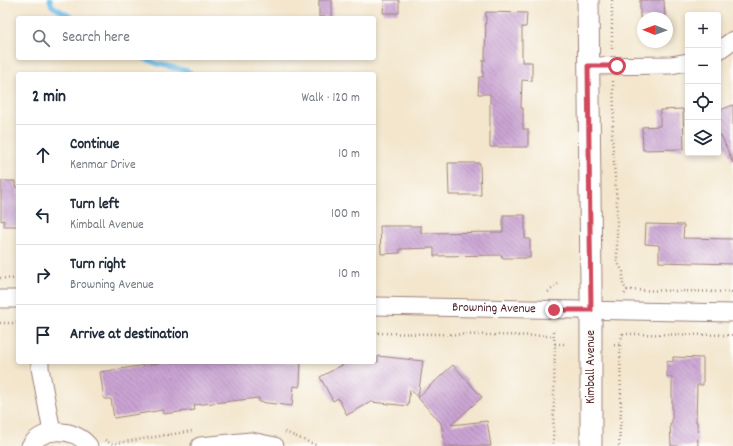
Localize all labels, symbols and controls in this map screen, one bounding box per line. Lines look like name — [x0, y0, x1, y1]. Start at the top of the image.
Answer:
north arrow — [637, 12, 673, 48]
map controls — [685, 12, 721, 156]
button: + — [685, 12, 721, 48]
search box — [16, 16, 376, 60]
icon: search — [30, 27, 52, 49]
text: Search here — [62, 27, 130, 49]
button: − — [685, 48, 721, 84]
route start — [608, 57, 626, 75]
button: locate — [685, 84, 721, 120]
text: 2 min — [32, 86, 66, 110]
text: Walk · 120 m — [302, 89, 360, 108]
button: layers — [685, 120, 721, 156]
text: Continue — [70, 134, 119, 156]
icon: ahead — [32, 144, 54, 166]
text: 10 m — [338, 145, 360, 164]
text: Kenmar Drive — [70, 156, 136, 175]
text: Turn left — [70, 194, 119, 216]
icon: left — [32, 204, 54, 226]
text: 100 m — [331, 205, 360, 224]
text: Kimball Avenue — [70, 216, 144, 235]
text: Turn right — [70, 254, 126, 276]
icon: right — [32, 264, 54, 286]
text: 10 m — [338, 265, 360, 284]
text: Browning Avenue — [70, 276, 154, 295]
street label: Browning Avenue — [452, 298, 536, 319]
route end — [545, 301, 563, 319]
icon: arrive — [32, 324, 54, 346]
text: Arrive at destination — [70, 324, 188, 346]
street label: Kimball Avenue — [582, 330, 601, 404]

